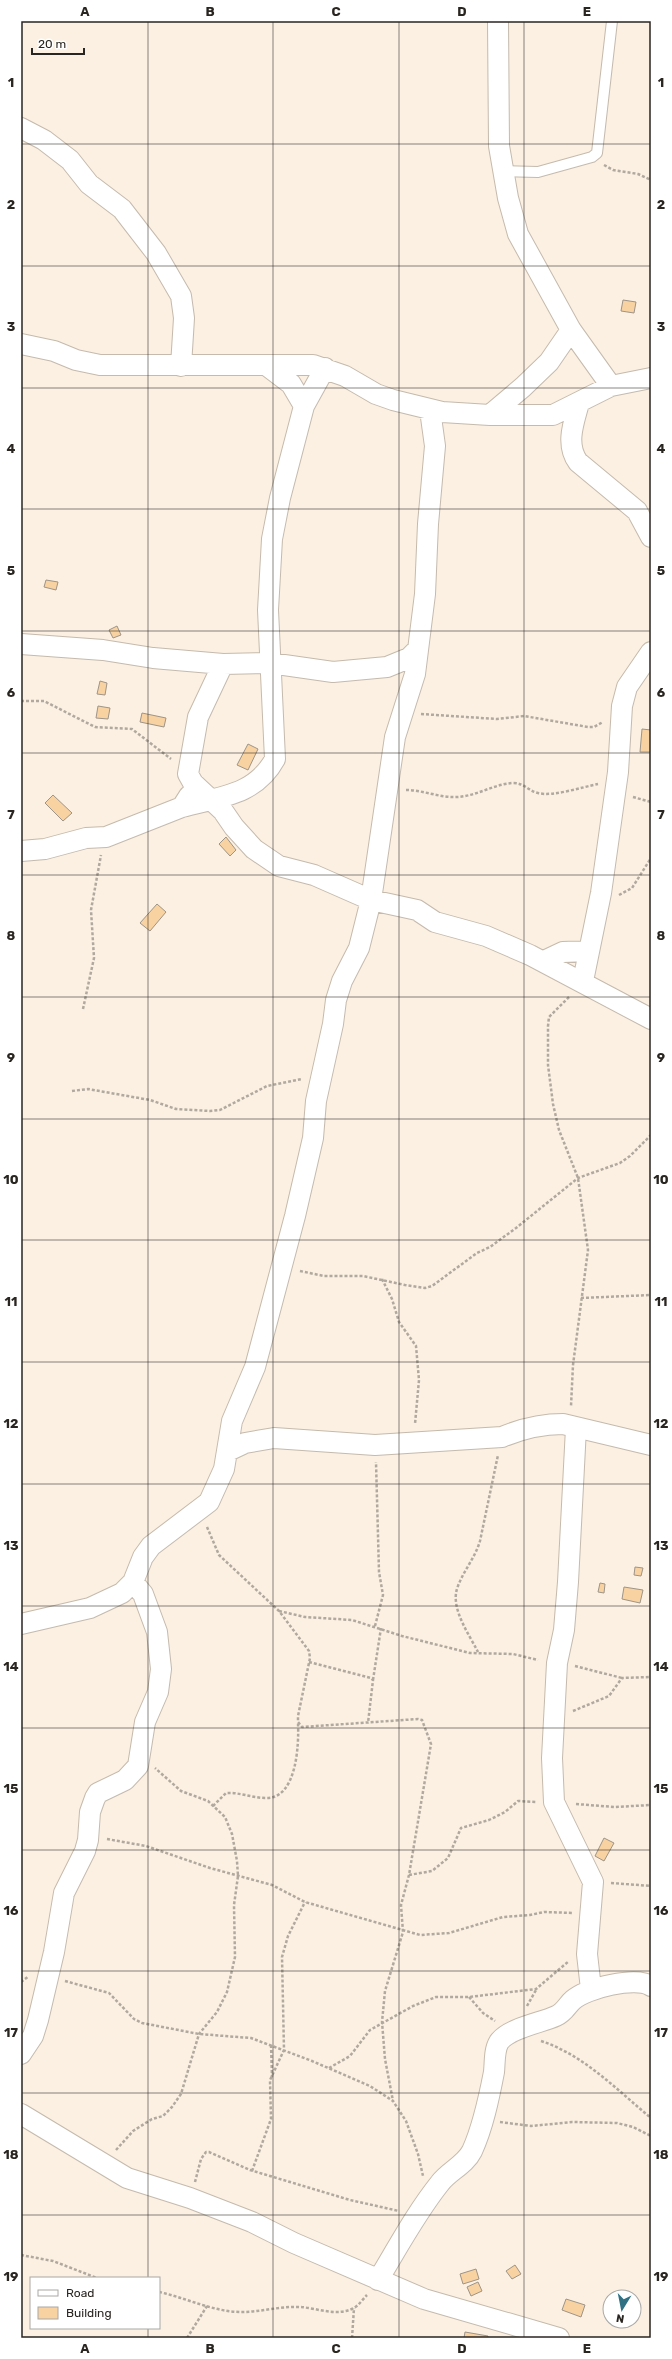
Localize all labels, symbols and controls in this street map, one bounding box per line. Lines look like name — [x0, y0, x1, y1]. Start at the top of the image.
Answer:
text: A — [80, 4, 90, 19]
text: B — [205, 4, 215, 19]
text: C — [331, 4, 341, 19]
text: D — [457, 4, 467, 19]
text: E — [583, 4, 591, 19]
scale bar — [32, 30, 84, 56]
text: 20 m — [38, 37, 66, 51]
text: 1 — [8, 75, 14, 90]
text: 1 — [658, 75, 664, 90]
text: 2 — [7, 197, 15, 212]
text: 2 — [657, 197, 665, 212]
text: 3 — [7, 319, 16, 334]
text: 3 — [657, 319, 666, 334]
text: 4 — [7, 441, 16, 456]
text: 4 — [657, 441, 666, 456]
text: 5 — [7, 563, 15, 578]
text: 5 — [657, 563, 665, 578]
text: 6 — [7, 685, 16, 700]
text: 6 — [657, 685, 666, 700]
text: 7 — [7, 807, 15, 822]
text: 7 — [657, 807, 665, 822]
text: 8 — [7, 928, 16, 943]
text: 8 — [657, 928, 666, 943]
text: 9 — [7, 1050, 15, 1065]
text: 9 — [657, 1050, 665, 1065]
text: 10 — [3, 1172, 19, 1187]
text: 10 — [653, 1172, 669, 1187]
text: 11 — [5, 1294, 17, 1309]
text: 11 — [655, 1294, 667, 1309]
text: 12 — [4, 1416, 18, 1431]
text: 12 — [654, 1416, 668, 1431]
text: 13 — [3, 1538, 19, 1553]
text: 13 — [653, 1538, 669, 1553]
text: 14 — [3, 1659, 19, 1674]
text: 14 — [653, 1659, 669, 1674]
text: 15 — [4, 1781, 18, 1796]
text: 15 — [654, 1781, 668, 1796]
text: 16 — [4, 1903, 19, 1918]
text: 16 — [654, 1903, 669, 1918]
text: 17 — [4, 2025, 19, 2040]
text: 17 — [654, 2025, 669, 2040]
text: 18 — [3, 2147, 19, 2162]
text: 18 — [653, 2147, 669, 2162]
text: 19 — [4, 2269, 18, 2284]
text: 19 — [654, 2269, 668, 2284]
legend — [30, 2277, 160, 2329]
text: Road — [66, 2286, 94, 2300]
north arrow — [602, 2289, 642, 2329]
text: Building — [66, 2306, 112, 2320]
text: N — [615, 2311, 625, 2325]
text: A — [80, 2341, 90, 2356]
text: B — [205, 2341, 215, 2356]
text: C — [331, 2341, 341, 2356]
text: D — [457, 2341, 467, 2356]
text: E — [583, 2341, 591, 2356]

